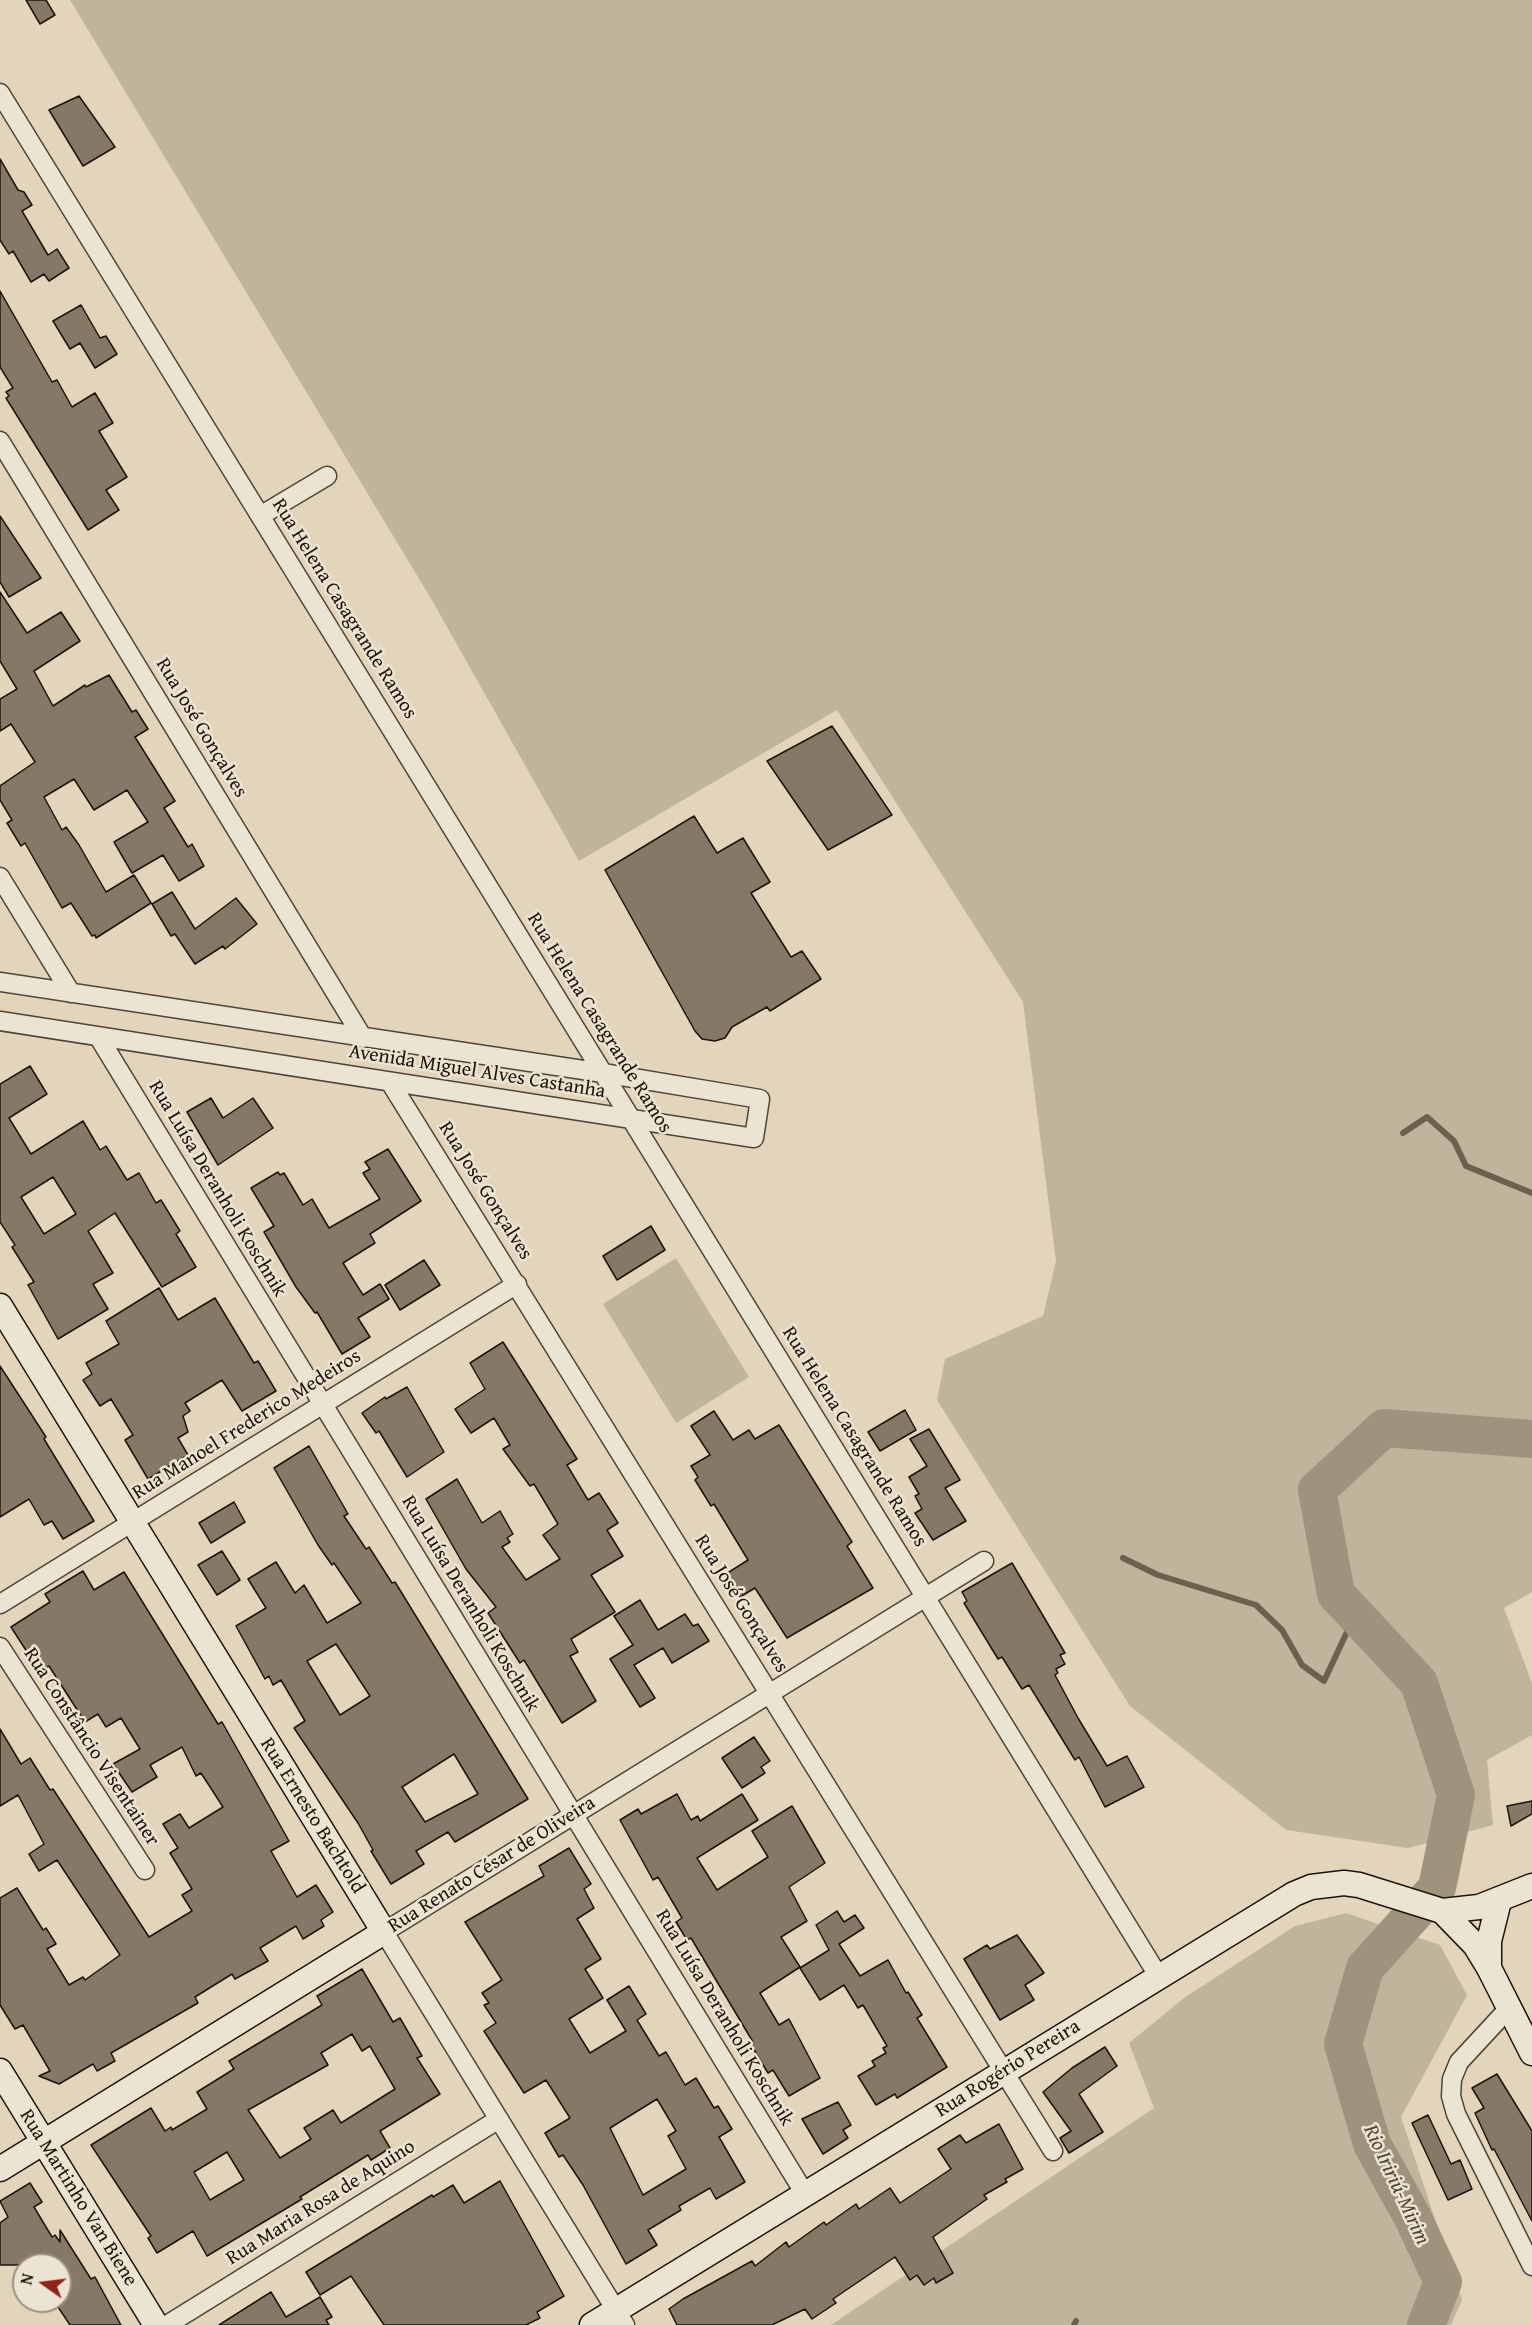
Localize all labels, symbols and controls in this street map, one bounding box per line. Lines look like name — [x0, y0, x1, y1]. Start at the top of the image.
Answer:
street label: Rua Helena Casagrande Ramos — [266, 494, 422, 724]
street label: Rua José Gonçalves — [150, 654, 252, 802]
street label: Rua Helena Casagrande Ramos — [521, 908, 677, 1138]
street label: Avenida Miguel Alves Castanha — [347, 1040, 607, 1104]
street label: Rua Luísa Deranholi Koschnik — [143, 1076, 291, 1302]
street label: Rua José Gonçalves — [433, 1117, 537, 1265]
street label: Rua Helena Casagrande Ramos — [776, 1322, 932, 1552]
street label: Rua Manoel Frederico Medeiros — [128, 1345, 366, 1505]
street label: Rua Luísa Deranholi Koschnik — [396, 1491, 544, 1717]
street label: Rua José Gonçalves — [689, 1530, 793, 1678]
street label: Rua Constâncio Visentainer — [18, 1643, 164, 1851]
street label: Rua Ernesto Bachtold — [254, 1734, 370, 1898]
street label: Rua Renato César de Oliveira — [384, 1791, 600, 1939]
street label: Rua Luísa Deranholi Koschnik — [650, 1905, 798, 2131]
street label: Rua Rogério Pereira — [931, 2015, 1085, 2123]
street label: Rua Martinho Van Biene — [14, 2105, 142, 2291]
water label: Rio Iririú-Mirim — [1357, 2121, 1435, 2249]
street label: Rua Maria Rosa de Aquino — [222, 2135, 420, 2271]
north arrow — [12, 2253, 72, 2313]
text: N — [14, 2271, 39, 2287]

